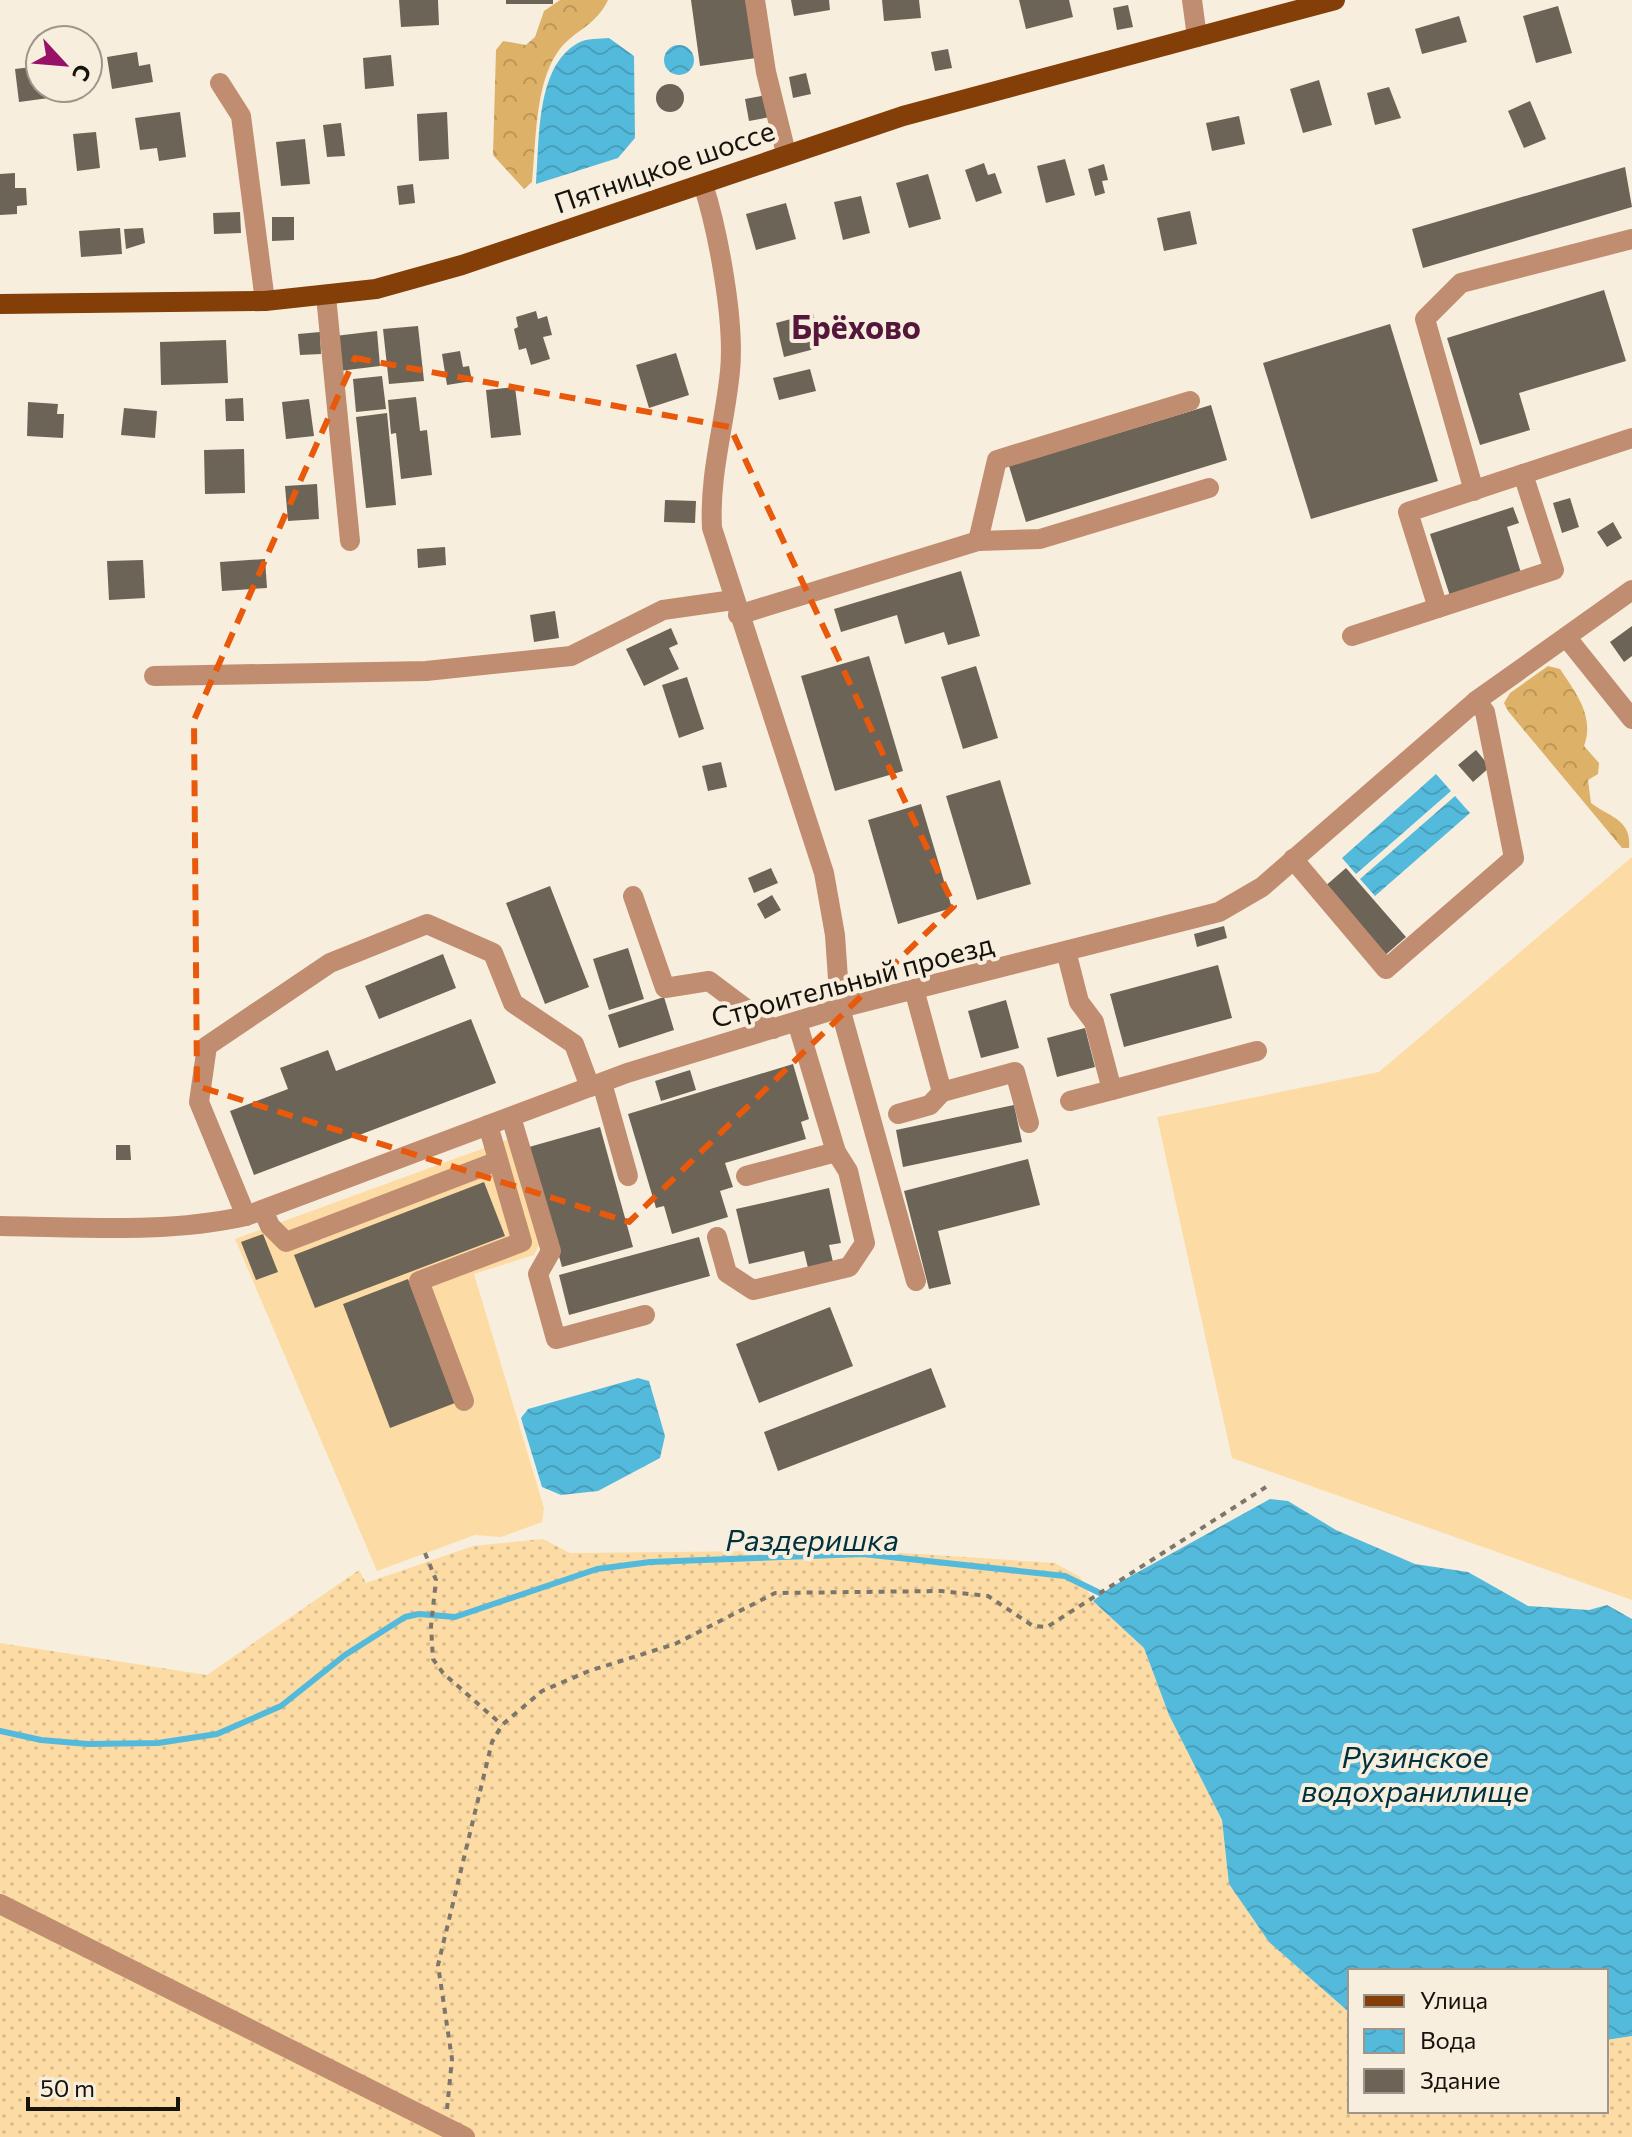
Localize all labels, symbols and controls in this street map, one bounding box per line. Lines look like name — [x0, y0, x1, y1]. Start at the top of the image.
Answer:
north arrow — [24, 24, 104, 104]
text: С — [67, 60, 98, 86]
street label: Пятницкое шоссе — [549, 112, 779, 220]
district label: Брёхово — [791, 306, 921, 346]
street label: Строительный проезд — [707, 926, 997, 1034]
water label: Раздеришка — [725, 1520, 899, 1557]
water label: Рузинское водохранилище — [1301, 1737, 1529, 1808]
legend — [1348, 1969, 1608, 2113]
text: Улица — [1420, 1985, 1488, 2014]
text: Вода — [1420, 2025, 1476, 2054]
scale bar — [28, 2061, 178, 2111]
text: Здание — [1420, 2065, 1500, 2094]
text: 50 m — [40, 2073, 95, 2102]

